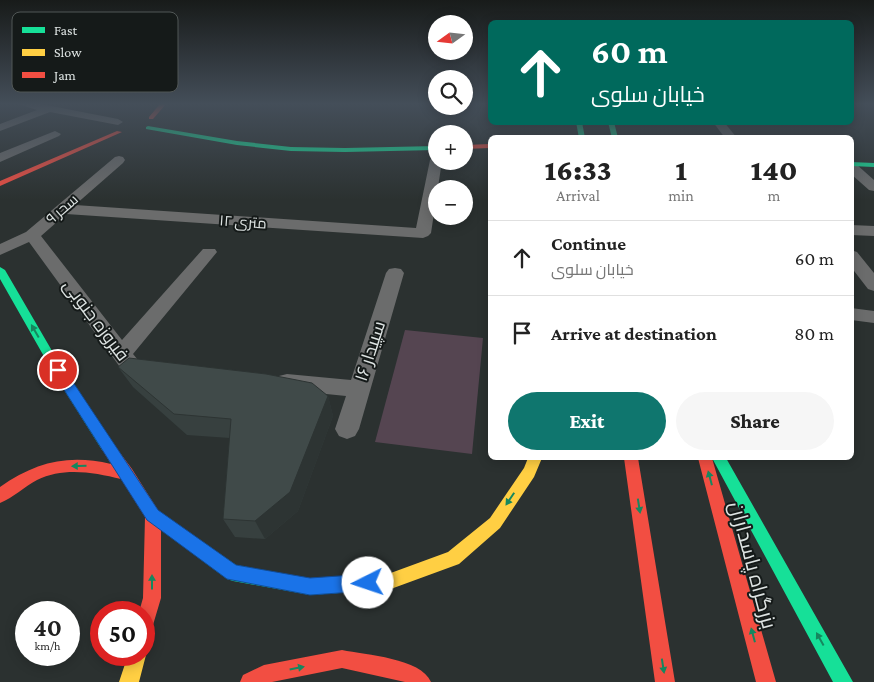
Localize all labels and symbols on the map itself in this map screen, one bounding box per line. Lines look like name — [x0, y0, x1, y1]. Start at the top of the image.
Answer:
legend — [12, 12, 178, 92]
north arrow — [428, 15, 472, 60]
text: Fast — [54, 22, 78, 38]
text: Slow — [54, 44, 82, 60]
text: Jam — [52, 67, 76, 83]
street label: سحر ۹ — [43, 191, 82, 228]
street label: ۱۲ متری — [219, 212, 267, 234]
street label: فیروزه جنوبی — [58, 275, 133, 365]
street label: سپیدار ۱۶ — [351, 318, 390, 384]
one-way arrow — [31, 324, 40, 338]
pin — [37, 349, 79, 391]
one-way arrow — [71, 462, 87, 470]
one-way arrow — [706, 471, 714, 486]
one-way arrow — [506, 493, 515, 506]
one-way arrow — [635, 498, 643, 514]
street label: بزرگراه پاسداران — [723, 499, 782, 632]
position arrow — [341, 556, 393, 608]
one-way arrow — [148, 574, 156, 590]
speed limit sign: 50 — [90, 601, 155, 666]
one-way arrow — [749, 627, 757, 642]
one-way arrow — [816, 632, 824, 647]
one-way arrow — [659, 659, 667, 675]
one-way arrow — [289, 664, 304, 672]

